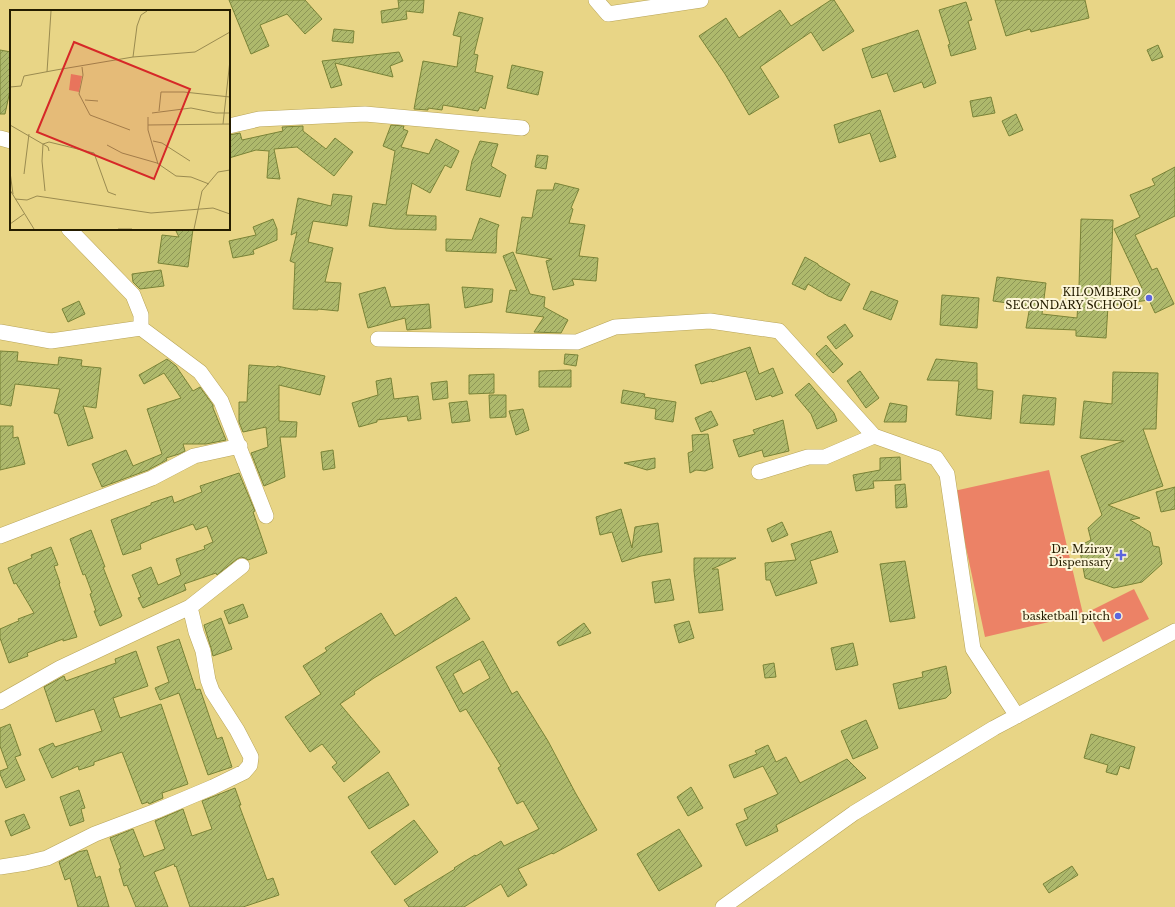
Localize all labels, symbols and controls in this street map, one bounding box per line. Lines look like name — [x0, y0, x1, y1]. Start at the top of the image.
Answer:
inset map — [10, 10, 230, 230]
place label: KILOMBERO SECONDARY SCHOOL — [1005, 285, 1141, 312]
marker: KILOMBERO SECONDARY SCHOOL — [1144, 293, 1154, 303]
place label: Dr. Mziray Dispensary — [1049, 542, 1112, 569]
marker: Dr. Mziray Dispensary — [1115, 549, 1127, 561]
place label: basketball pitch — [1021, 609, 1110, 623]
marker: basketball pitch — [1113, 611, 1123, 621]

